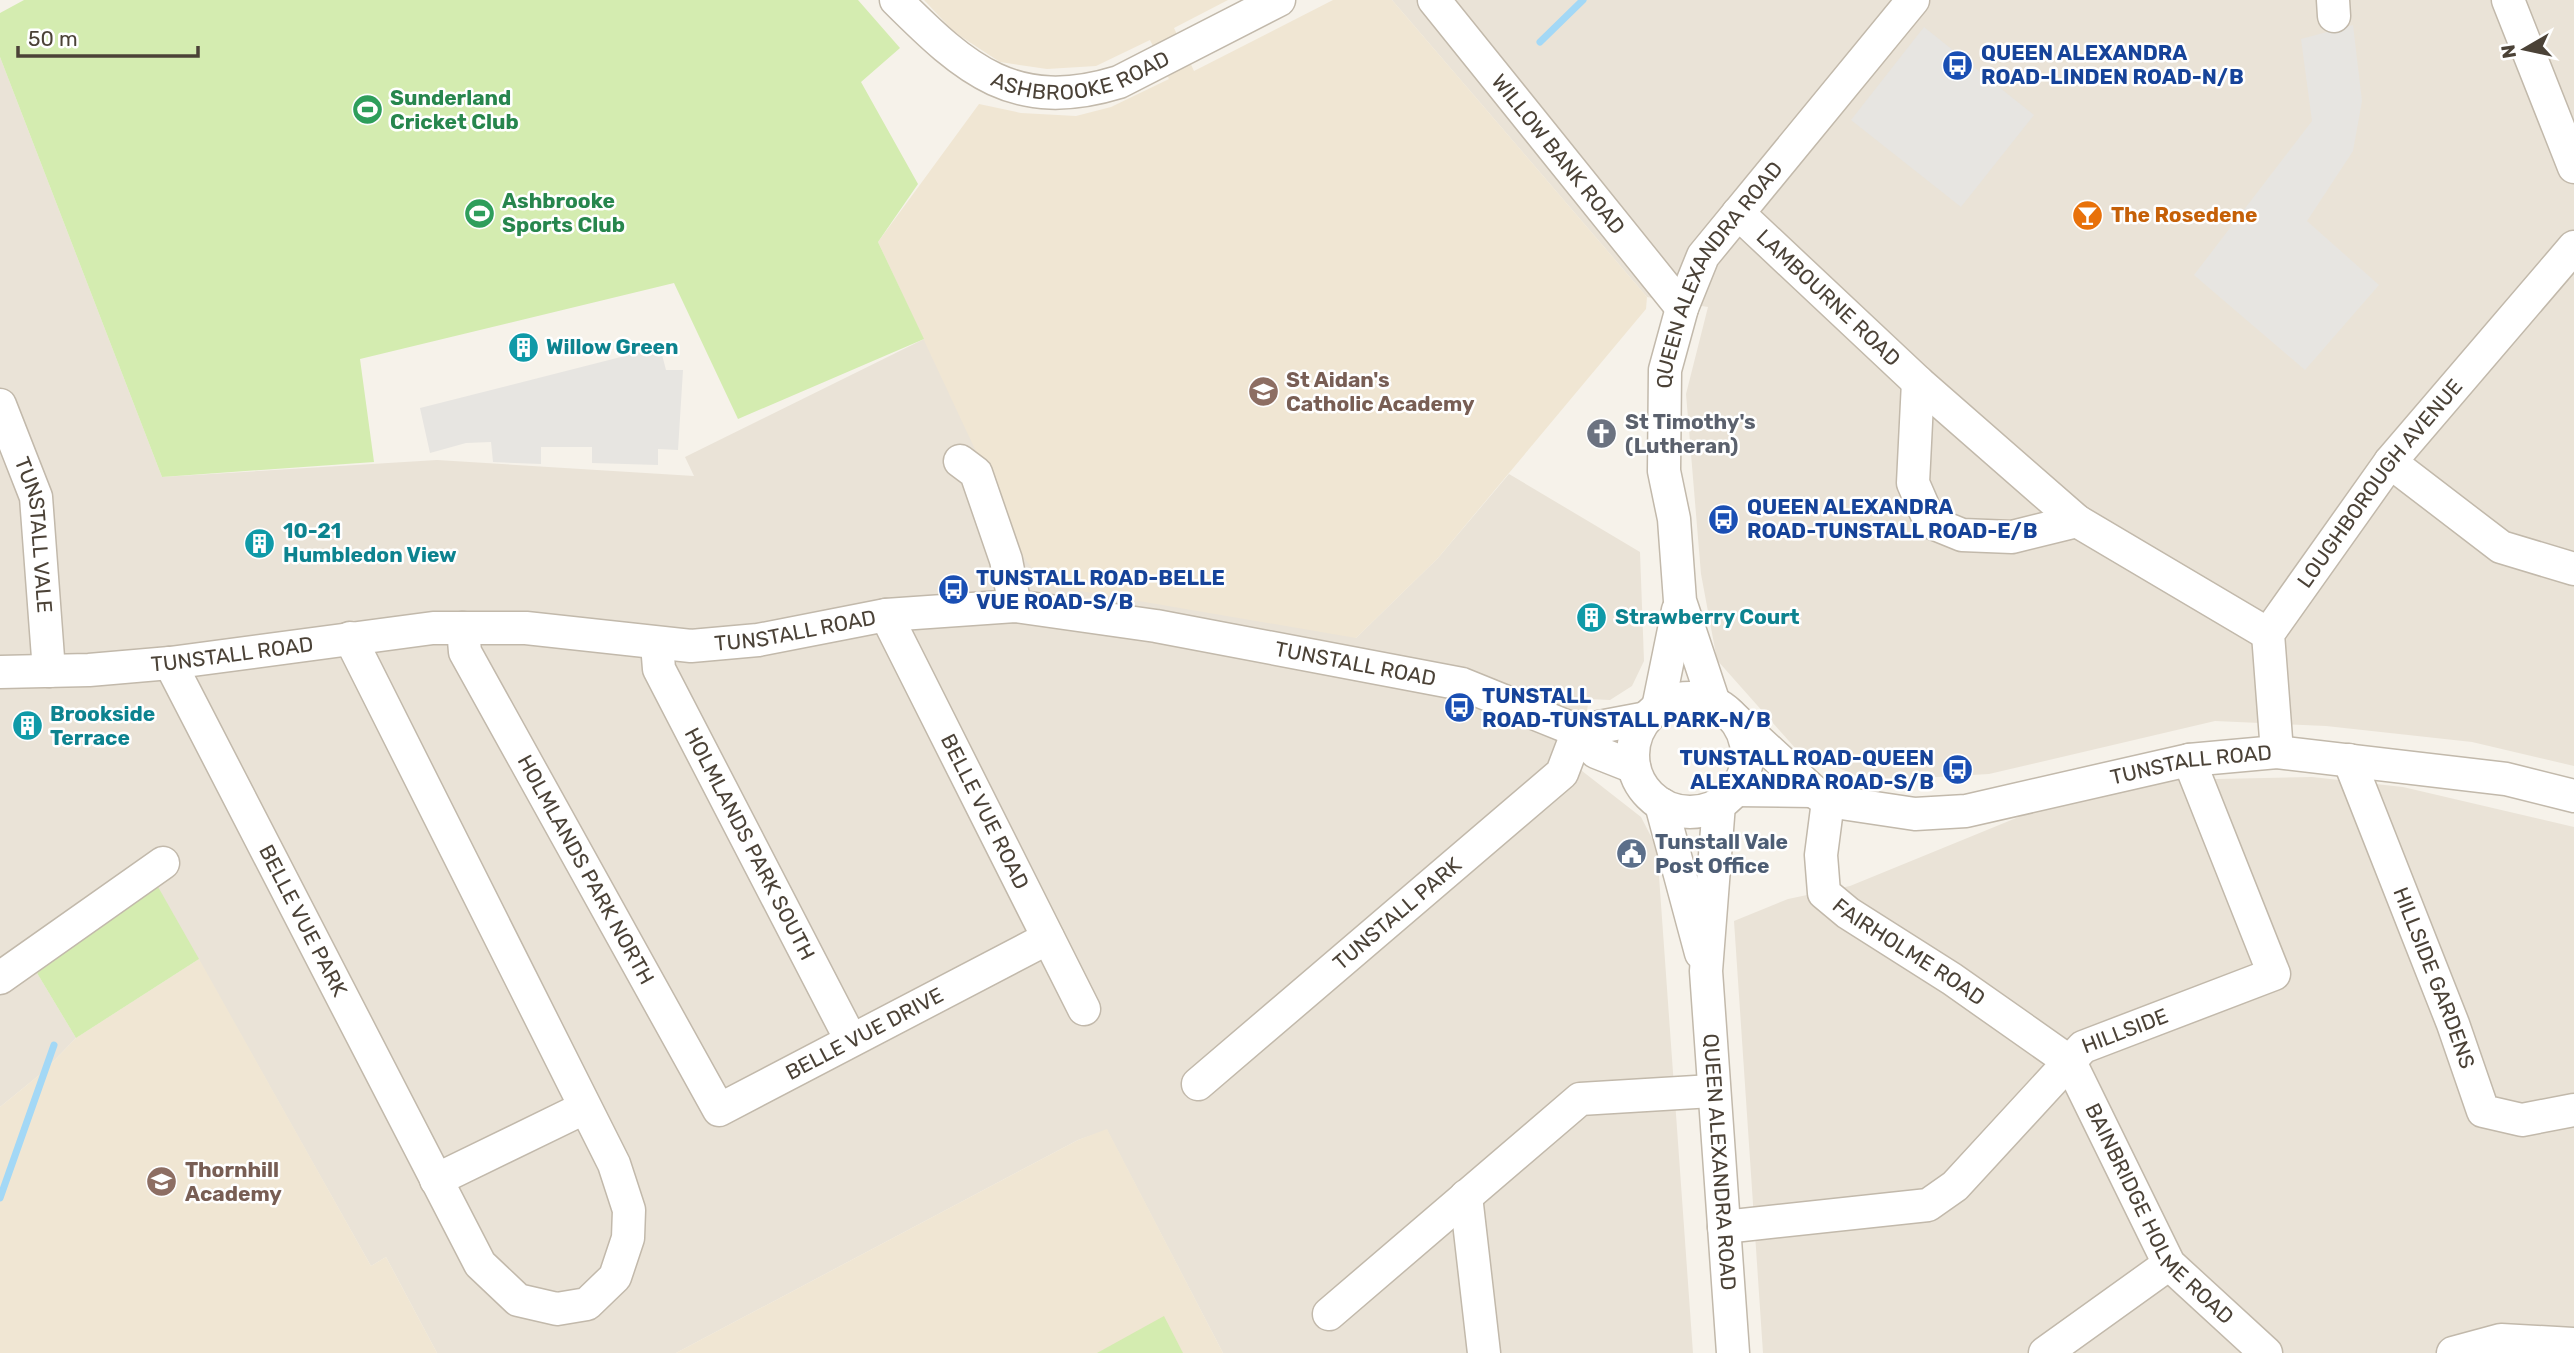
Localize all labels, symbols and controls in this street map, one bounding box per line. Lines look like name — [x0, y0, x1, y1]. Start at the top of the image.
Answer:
scale bar — [18, 14, 198, 58]
north arrow — [2490, 14, 2560, 84]
text: 50 m — [28, 26, 78, 51]
place label: QUEEN ALEXANDRA ROAD-LINDEN ROAD-N/B — [1981, 40, 2244, 89]
text: N — [2496, 43, 2521, 60]
street label: ASHBROOKE ROAD — [987, 45, 1173, 105]
bus stop icon: QUEEN ALEXANDRA ROAD-LINDEN ROAD-N/B — [1941, 48, 1975, 82]
street label: WILLOW BANK ROAD — [1487, 69, 1630, 239]
place label: Sunderland Cricket Club — [390, 85, 519, 134]
sports icon: Sunderland Cricket Club — [350, 93, 384, 127]
street label: QUEEN ALEXANDRA ROAD — [1651, 156, 1787, 389]
place label: Ashbrooke Sports Club — [502, 188, 625, 237]
sports icon: Ashbrooke Sports Club — [462, 196, 496, 230]
bar icon: The Rosedene — [2071, 198, 2105, 232]
place label: The Rosedene — [2111, 202, 2258, 227]
street label: LAMBOURNE ROAD — [1752, 224, 1906, 371]
building icon: Willow Green — [506, 330, 540, 364]
place label: Willow Green — [546, 334, 679, 359]
place label: St Aidan's Catholic Academy — [1286, 367, 1475, 416]
street label: LOUGHBOROUGH AVENUE — [2292, 374, 2467, 592]
school or university icon: St Aidan's Catholic Academy — [1246, 375, 1280, 409]
place label: St Timothy's (Lutheran) — [1625, 409, 1756, 458]
church icon: St Timothy's (Lutheran) — [1585, 417, 1619, 451]
street label: TUNSTALL VALE — [10, 453, 58, 614]
place label: QUEEN ALEXANDRA ROAD-TUNSTALL ROAD-E/B — [1747, 494, 2038, 543]
bus stop icon: QUEEN ALEXANDRA ROAD-TUNSTALL ROAD-E/B — [1707, 502, 1741, 536]
place label: 10-21 Humbledon View — [283, 518, 457, 567]
building icon: 10-21 Humbledon View — [243, 526, 277, 560]
place label: TUNSTALL ROAD-BELLE VUE ROAD-S/B — [976, 565, 1225, 614]
bus stop icon: TUNSTALL ROAD-BELLE VUE ROAD-S/B — [936, 573, 970, 607]
building icon: Strawberry Court — [1575, 600, 1609, 634]
street label: TUNSTALL ROAD — [713, 604, 878, 656]
place label: Strawberry Court — [1615, 604, 1800, 629]
street label: TUNSTALL ROAD — [150, 631, 315, 677]
street label: TUNSTALL ROAD — [1273, 636, 1438, 691]
place label: TUNSTALL ROAD-TUNSTALL PARK-N/B — [1482, 683, 1771, 732]
bus stop icon: TUNSTALL ROAD-TUNSTALL PARK-N/B — [1442, 691, 1476, 725]
place label: Brookside Terrace — [50, 701, 155, 750]
building icon: Brookside Terrace — [10, 709, 44, 743]
street label: HOLMLANDS PARK SOUTH — [680, 723, 820, 964]
street label: BELLE VUE ROAD — [936, 730, 1035, 893]
street label: TUNSTALL ROAD — [2108, 740, 2273, 790]
place label: TUNSTALL ROAD-QUEEN ALEXANDRA ROAD-S/B — [1680, 745, 1934, 794]
street label: HOLMLANDS PARK NORTH — [513, 750, 660, 989]
bus stop icon: TUNSTALL ROAD-QUEEN ALEXANDRA ROAD-S/B — [1940, 753, 1974, 787]
place label: Tunstall Vale Post Office — [1655, 829, 1788, 878]
public building icon: Tunstall Vale Post Office — [1615, 837, 1649, 871]
street label: BELLE VUE PARK — [254, 840, 353, 1001]
street label: TUNSTALL PARK — [1328, 852, 1466, 975]
street label: HILLSIDE GARDENS — [2388, 883, 2480, 1072]
street label: FAIRHOLME ROAD — [1828, 893, 1990, 1010]
street label: BELLE VUE DRIVE — [781, 982, 947, 1085]
street label: HILLSIDE — [2078, 1003, 2171, 1058]
street label: QUEEN ALEXANDRA ROAD — [1698, 1033, 1742, 1291]
street label: BAINBRIDGE HOLME ROAD — [2080, 1099, 2239, 1329]
place label: Thornhill Academy — [185, 1157, 282, 1206]
school or university icon: Thornhill Academy — [145, 1165, 179, 1199]

